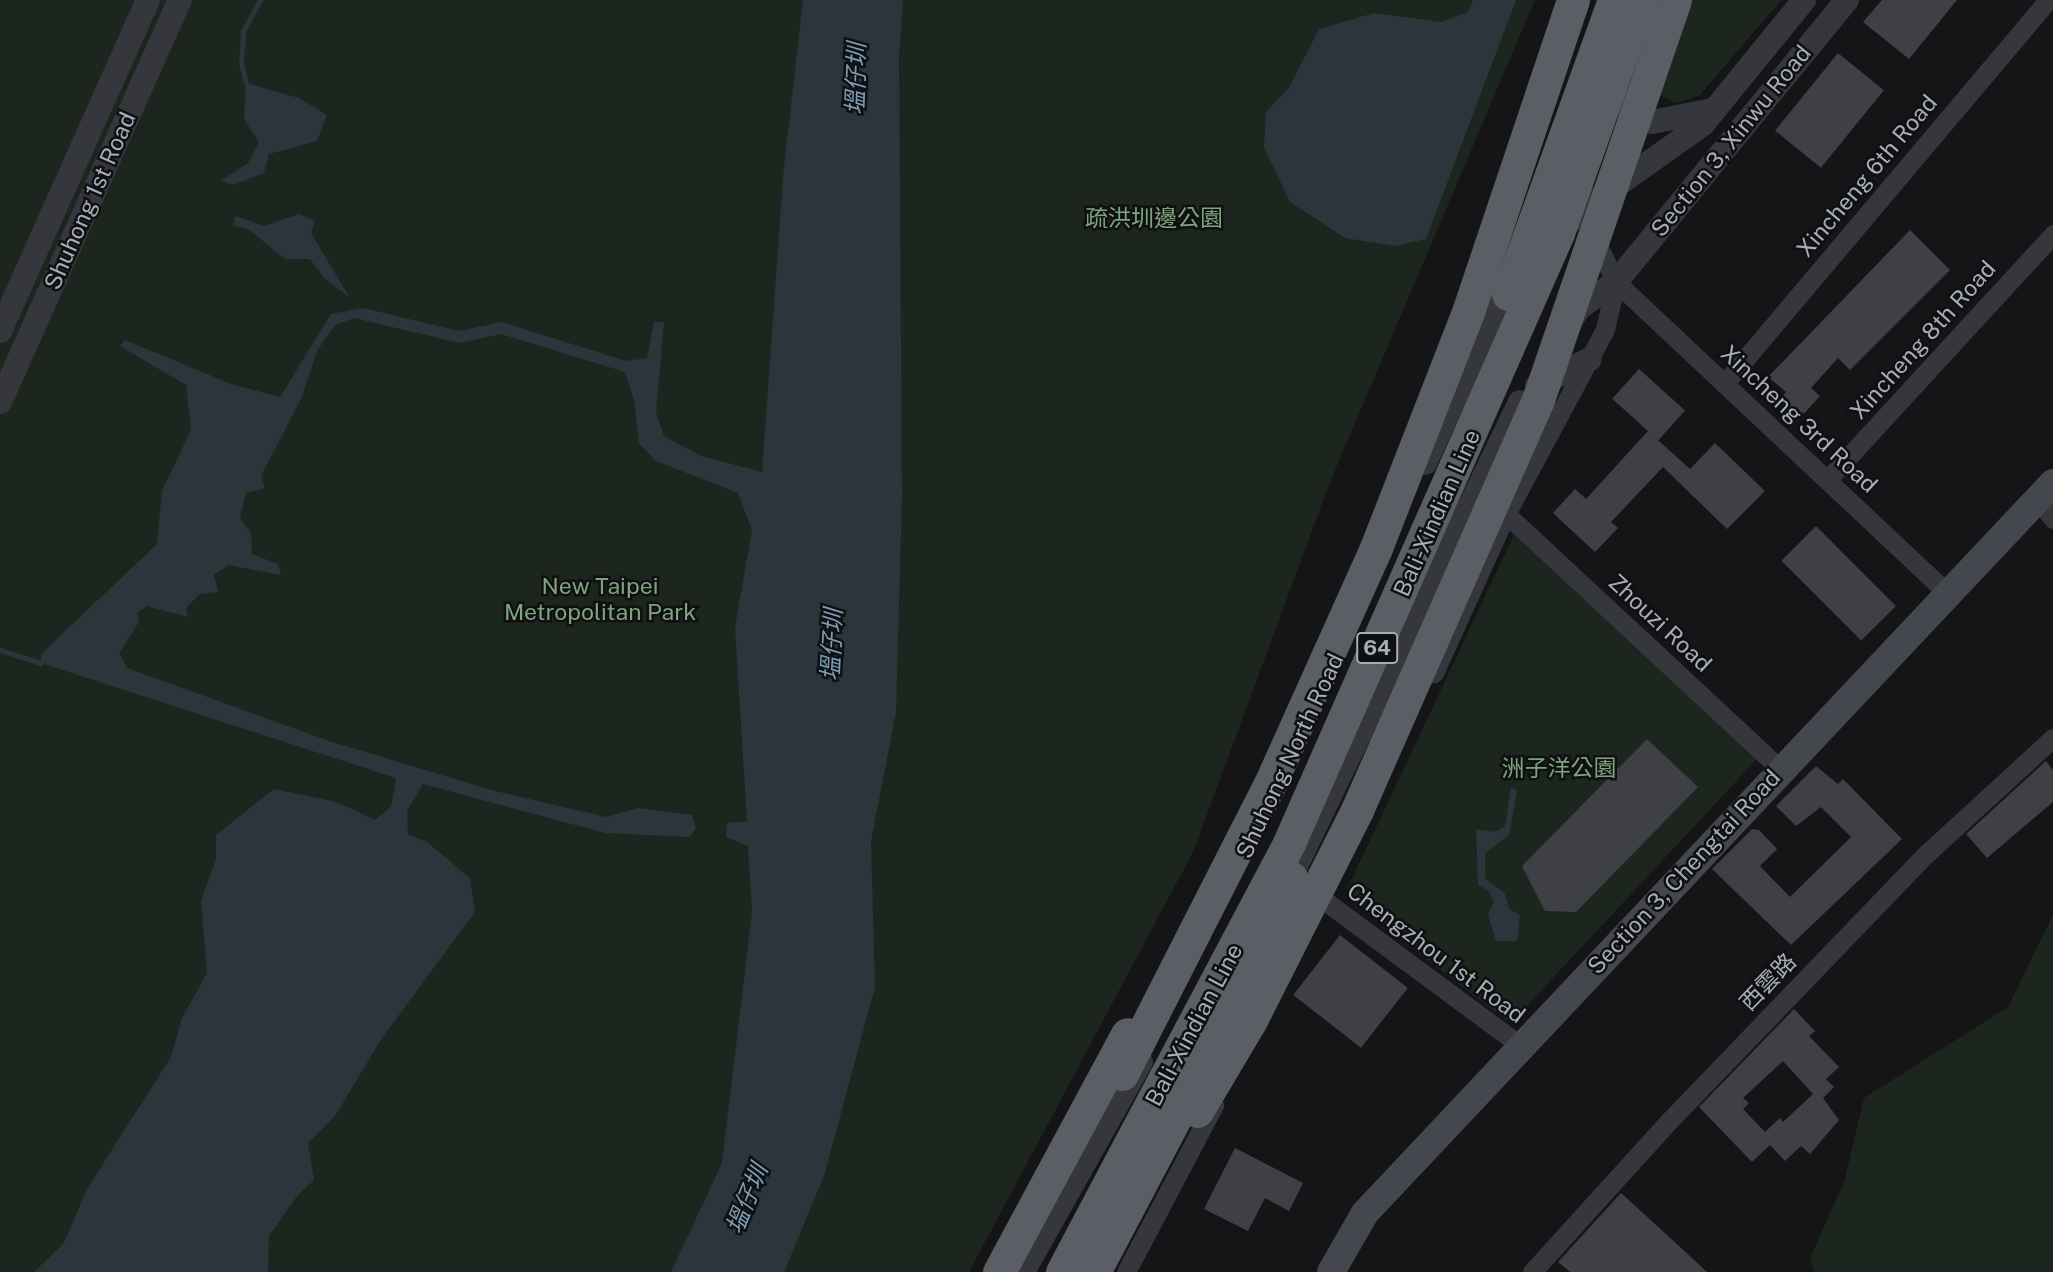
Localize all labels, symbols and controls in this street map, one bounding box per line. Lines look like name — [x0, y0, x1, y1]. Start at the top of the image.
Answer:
street label: Section 3, Xinwu Road — [1645, 40, 1817, 242]
water label: 塭仔圳 — [840, 43, 872, 115]
street label: Xincheng 6th Road — [1791, 89, 1943, 263]
street label: Shuhong 1st Road — [38, 108, 142, 294]
park label: 疏洪圳邊公園 — [1085, 204, 1223, 232]
street label: Xincheng 8th Road — [1845, 255, 2001, 425]
street label: Xincheng 3rd Road — [1715, 339, 1883, 499]
street label: Bali-Xindian Line — [1388, 425, 1486, 601]
street label: Zhouzi Road — [1603, 568, 1717, 678]
park label: New Taipei Metropolitan Park — [504, 572, 696, 626]
water label: 塭仔圳 — [816, 608, 848, 682]
road number: 64 — [1356, 630, 1398, 666]
street label: Shuhong North Road — [1230, 649, 1350, 863]
park label: 洲子洋公園 — [1502, 754, 1616, 782]
street label: Section 3, Chengtai Road — [1582, 764, 1786, 980]
street label: Chengzhou 1st Road — [1342, 877, 1530, 1029]
street label: Bali-Xindian Line — [1140, 939, 1248, 1111]
street label: 西雲路 — [1734, 948, 1802, 1016]
water label: 塭仔圳 — [720, 1160, 774, 1238]

